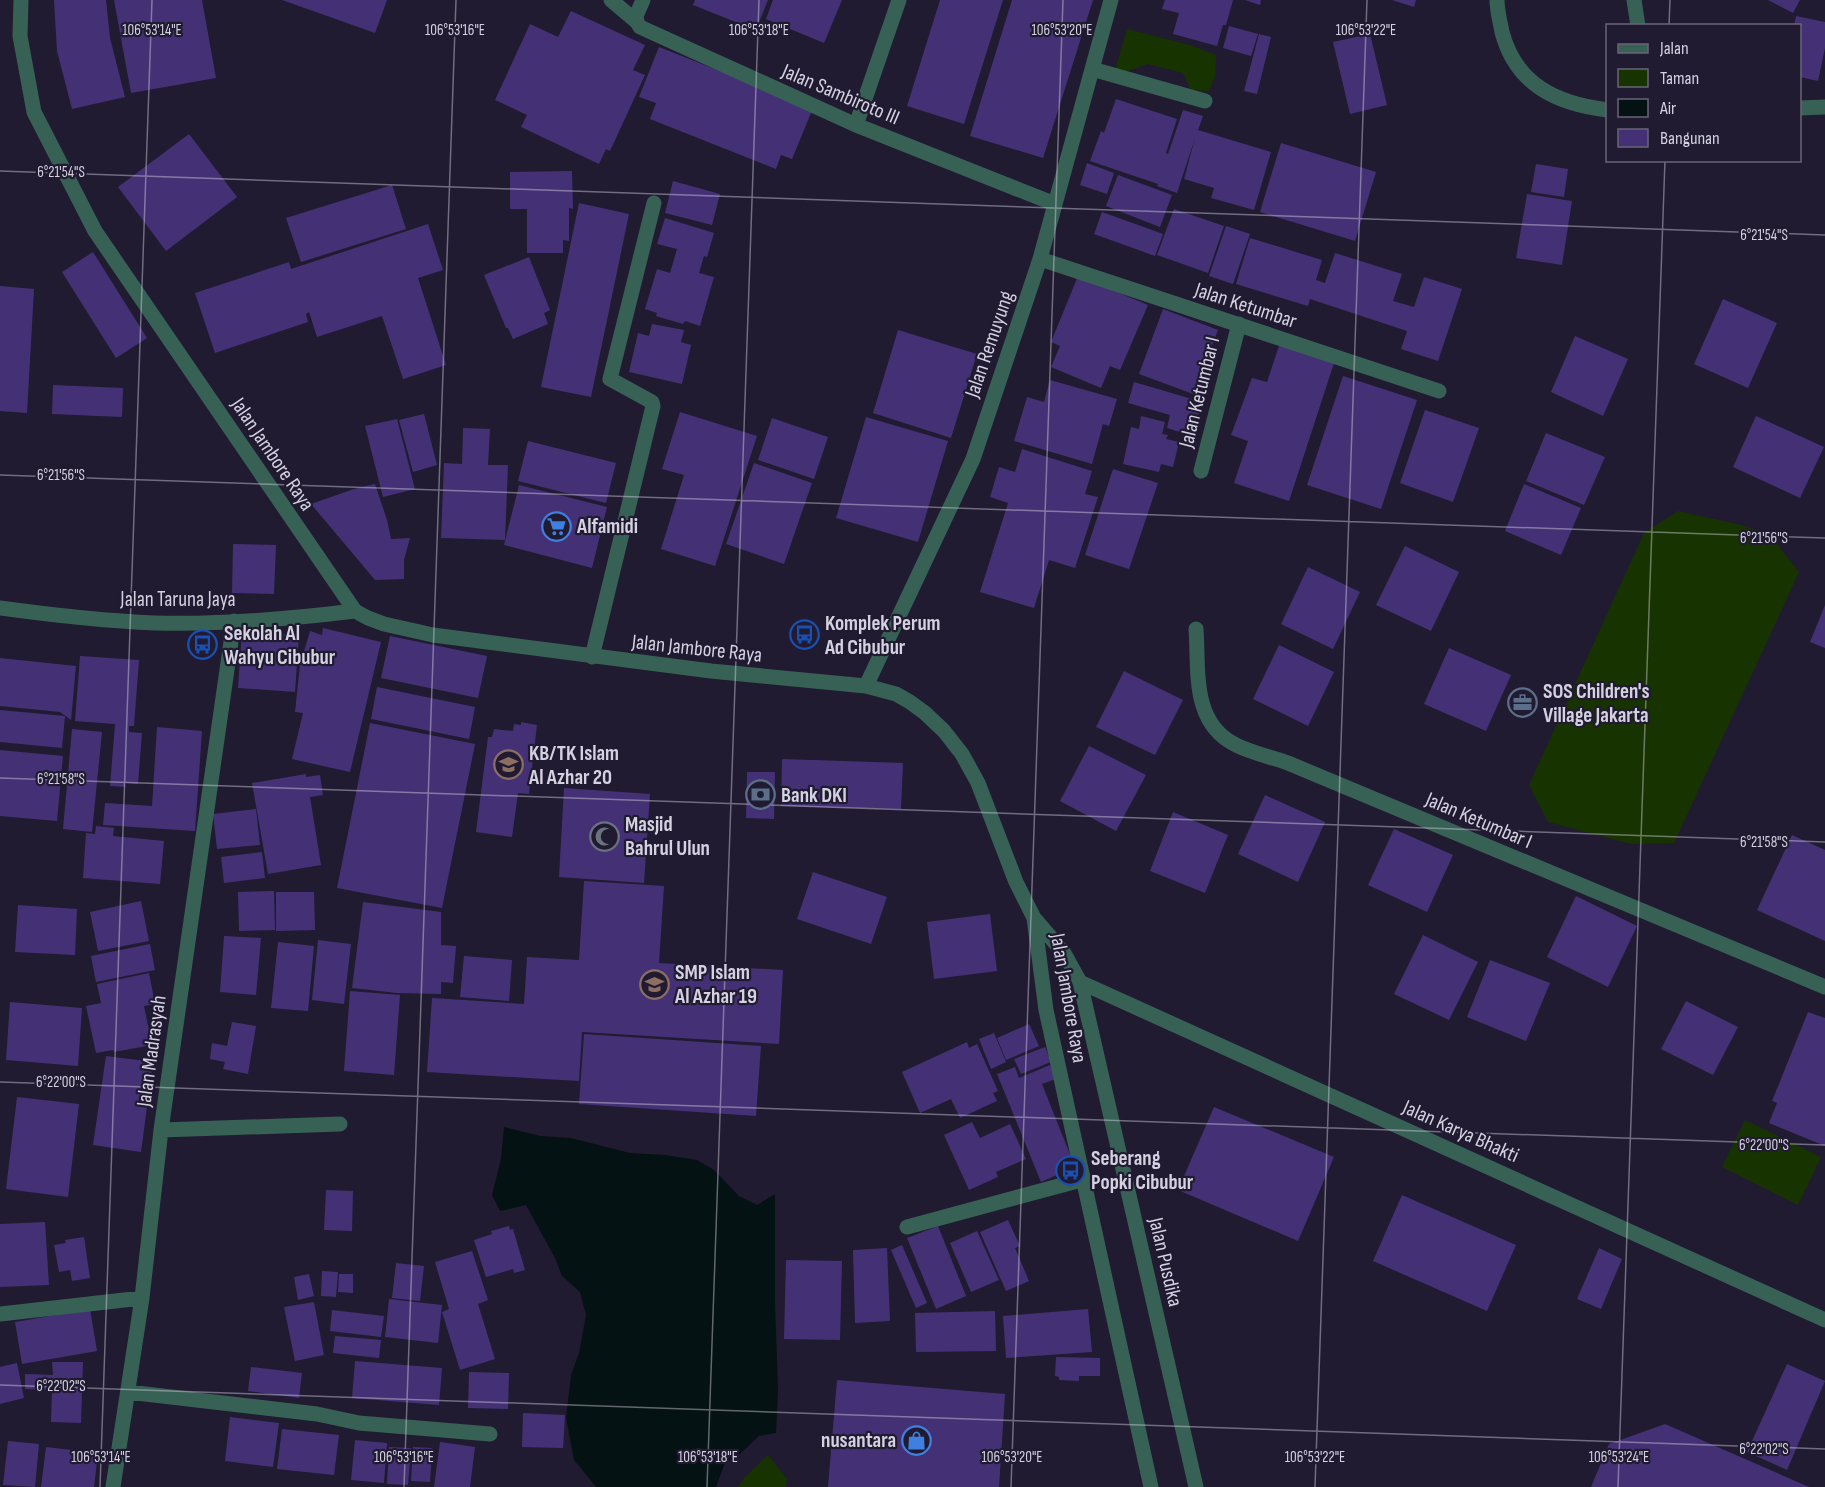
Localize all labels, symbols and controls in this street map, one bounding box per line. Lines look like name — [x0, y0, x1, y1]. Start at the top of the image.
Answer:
text: 106°53'14"E — [122, 21, 182, 40]
text: 106°53'16"E — [425, 21, 485, 40]
text: 106°53'18"E — [729, 21, 789, 40]
text: 106°53'20"E — [1032, 21, 1092, 40]
text: 106°53'22"E — [1336, 21, 1396, 40]
legend — [1606, 24, 1801, 162]
text: Jalan — [1659, 38, 1689, 59]
street label: Jalan Sambiroto III — [777, 58, 903, 130]
text: Taman — [1660, 68, 1699, 89]
text: Air — [1659, 98, 1676, 119]
text: Bangunan — [1660, 128, 1720, 149]
text: 6°21'54"S — [37, 163, 85, 182]
text: 6°21'54"S — [1740, 226, 1788, 245]
street label: Jalan Ketumbar — [1191, 277, 1300, 334]
street label: Jalan Remuyung — [959, 288, 1019, 402]
street label: Jalan Ketumbar I — [1173, 334, 1225, 451]
street label: Jalan Jambore Raya — [225, 392, 320, 515]
text: 6°21'56"S — [37, 466, 85, 485]
supermarket icon: Alfamidi — [540, 510, 572, 542]
place label: Alfamidi — [576, 514, 638, 539]
text: 6°21'56"S — [1740, 529, 1788, 548]
street label: Jalan Taruna Jaya — [119, 587, 236, 612]
place label: Komplek Perum Ad Cibubur — [824, 611, 941, 660]
bus stop icon: Komplek Perum Ad Cibubur — [788, 619, 820, 651]
place label: Sekolah Al Wahyu Cibubur — [224, 621, 336, 670]
bus stop icon: Sekolah Al Wahyu Cibubur — [187, 629, 219, 661]
street label: Jalan Jambore Raya — [630, 629, 763, 668]
place label: SOS Children's Village Jakarta — [1543, 679, 1650, 728]
office icon: SOS Children's Village Jakarta — [1506, 687, 1538, 719]
place label: KB/TK Islam Al Azhar 20 — [528, 741, 619, 790]
school or university icon: KB/TK Islam Al Azhar 20 — [492, 749, 524, 781]
text: 6°21'58"S — [37, 770, 85, 789]
bank icon: Bank DKI — [744, 779, 776, 811]
place label: Bank DKI — [781, 783, 847, 808]
street label: Jalan Ketumbar I — [1421, 786, 1536, 854]
place label: Masjid Bahrul Ulun — [625, 812, 710, 861]
mosque icon: Masjid Bahrul Ulun — [588, 820, 620, 852]
text: 6°21'58"S — [1740, 833, 1788, 852]
street label: Jalan Jambore Raya — [1045, 931, 1092, 1065]
place label: SMP Islam Al Azhar 19 — [674, 960, 757, 1009]
school or university icon: SMP Islam Al Azhar 19 — [638, 968, 670, 1000]
street label: Jalan Madrasyah — [131, 994, 172, 1109]
text: 6°22'00"S — [36, 1073, 86, 1092]
street label: Jalan Karya Bhakti — [1398, 1094, 1523, 1168]
text: 6°22'00"S — [1739, 1136, 1789, 1155]
place label: Seberang Popki Cibubur — [1091, 1146, 1194, 1195]
bus stop icon: Seberang Popki Cibubur — [1054, 1154, 1086, 1186]
street label: Jalan Pusdika — [1143, 1214, 1188, 1309]
text: 6°22'02"S — [36, 1377, 86, 1396]
shop icon: nusantara — [901, 1424, 933, 1456]
place label: nusantara — [821, 1428, 896, 1453]
text: 6°22'02"S — [1739, 1440, 1789, 1459]
text: 106°53'14"E — [71, 1448, 131, 1467]
text: 106°53'16"E — [374, 1448, 434, 1467]
text: 106°53'18"E — [678, 1448, 738, 1467]
text: 106°53'20"E — [982, 1448, 1042, 1467]
text: 106°53'22"E — [1285, 1448, 1345, 1467]
text: 106°53'24"E — [1589, 1448, 1649, 1467]

